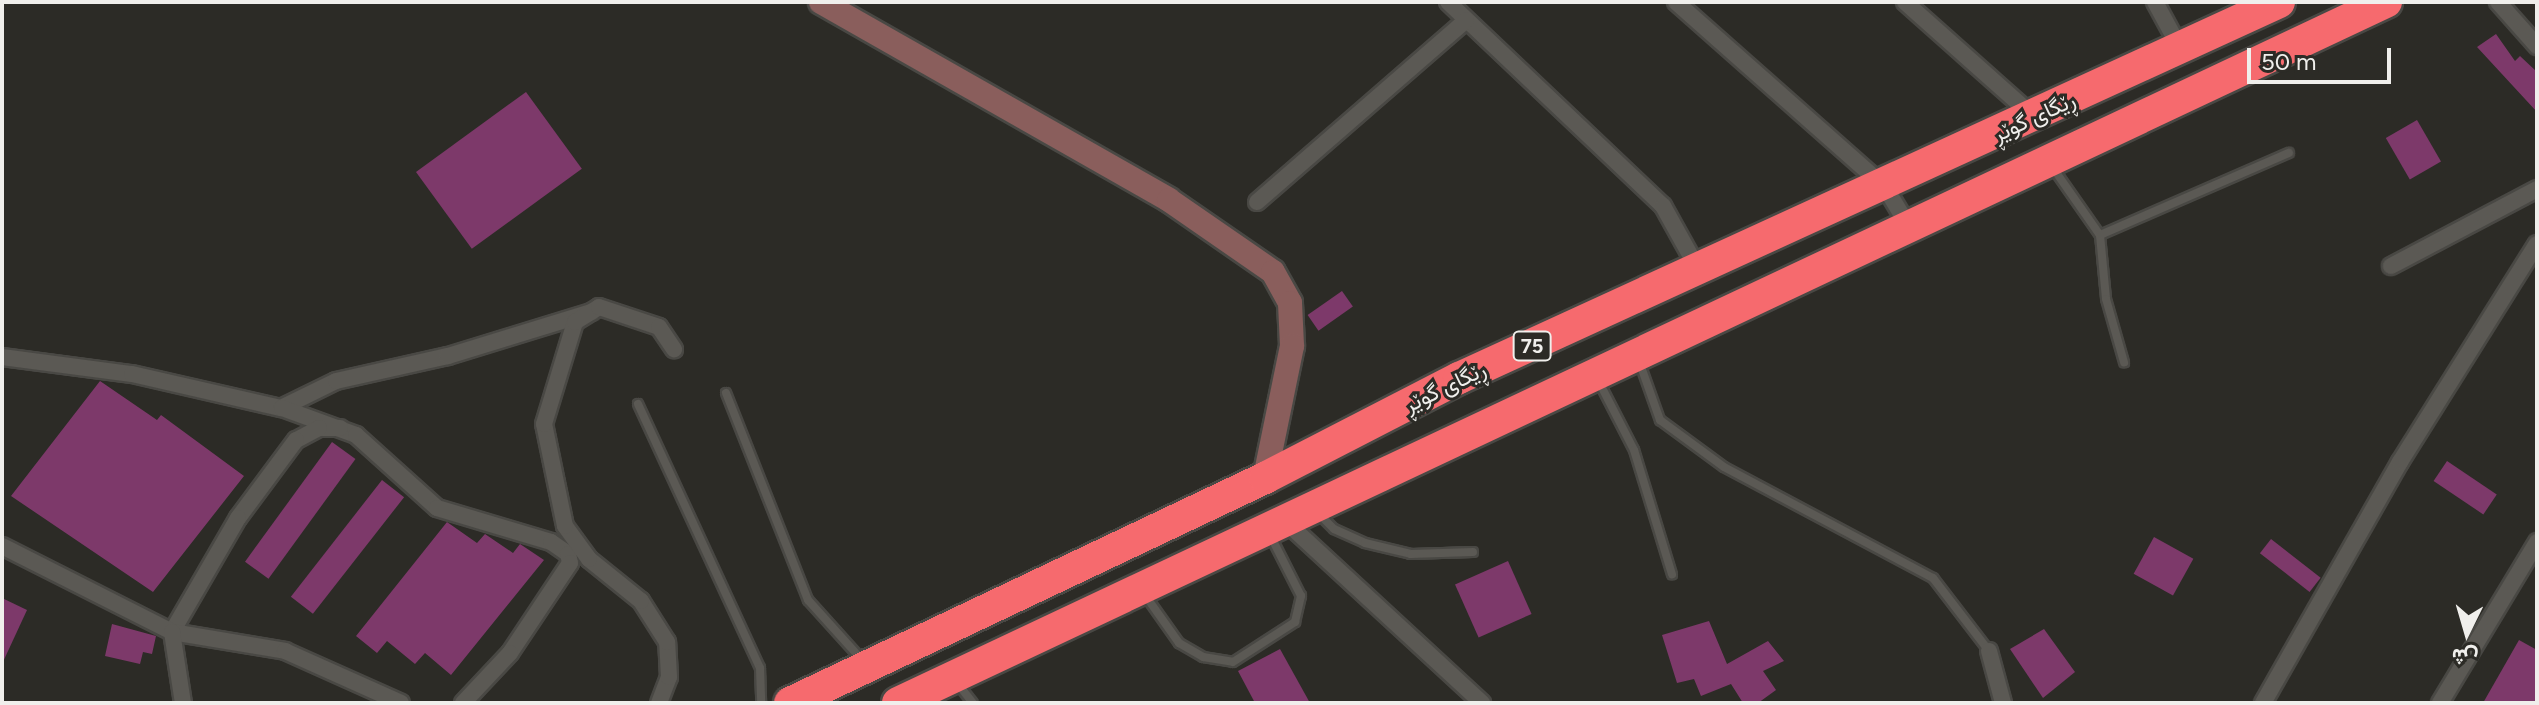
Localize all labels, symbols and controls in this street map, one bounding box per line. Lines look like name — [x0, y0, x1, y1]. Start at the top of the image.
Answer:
scale bar — [2251, 32, 2395, 82]
text: 50 m — [2261, 47, 2317, 76]
street label: ڕێگای گوێڕ — [1989, 86, 2079, 148]
road number: 75 — [1512, 330, 1552, 362]
street label: ڕێگای گوێڕ — [1400, 356, 1490, 418]
north arrow — [2427, 593, 2507, 673]
text: ش — [2451, 643, 2479, 672]

